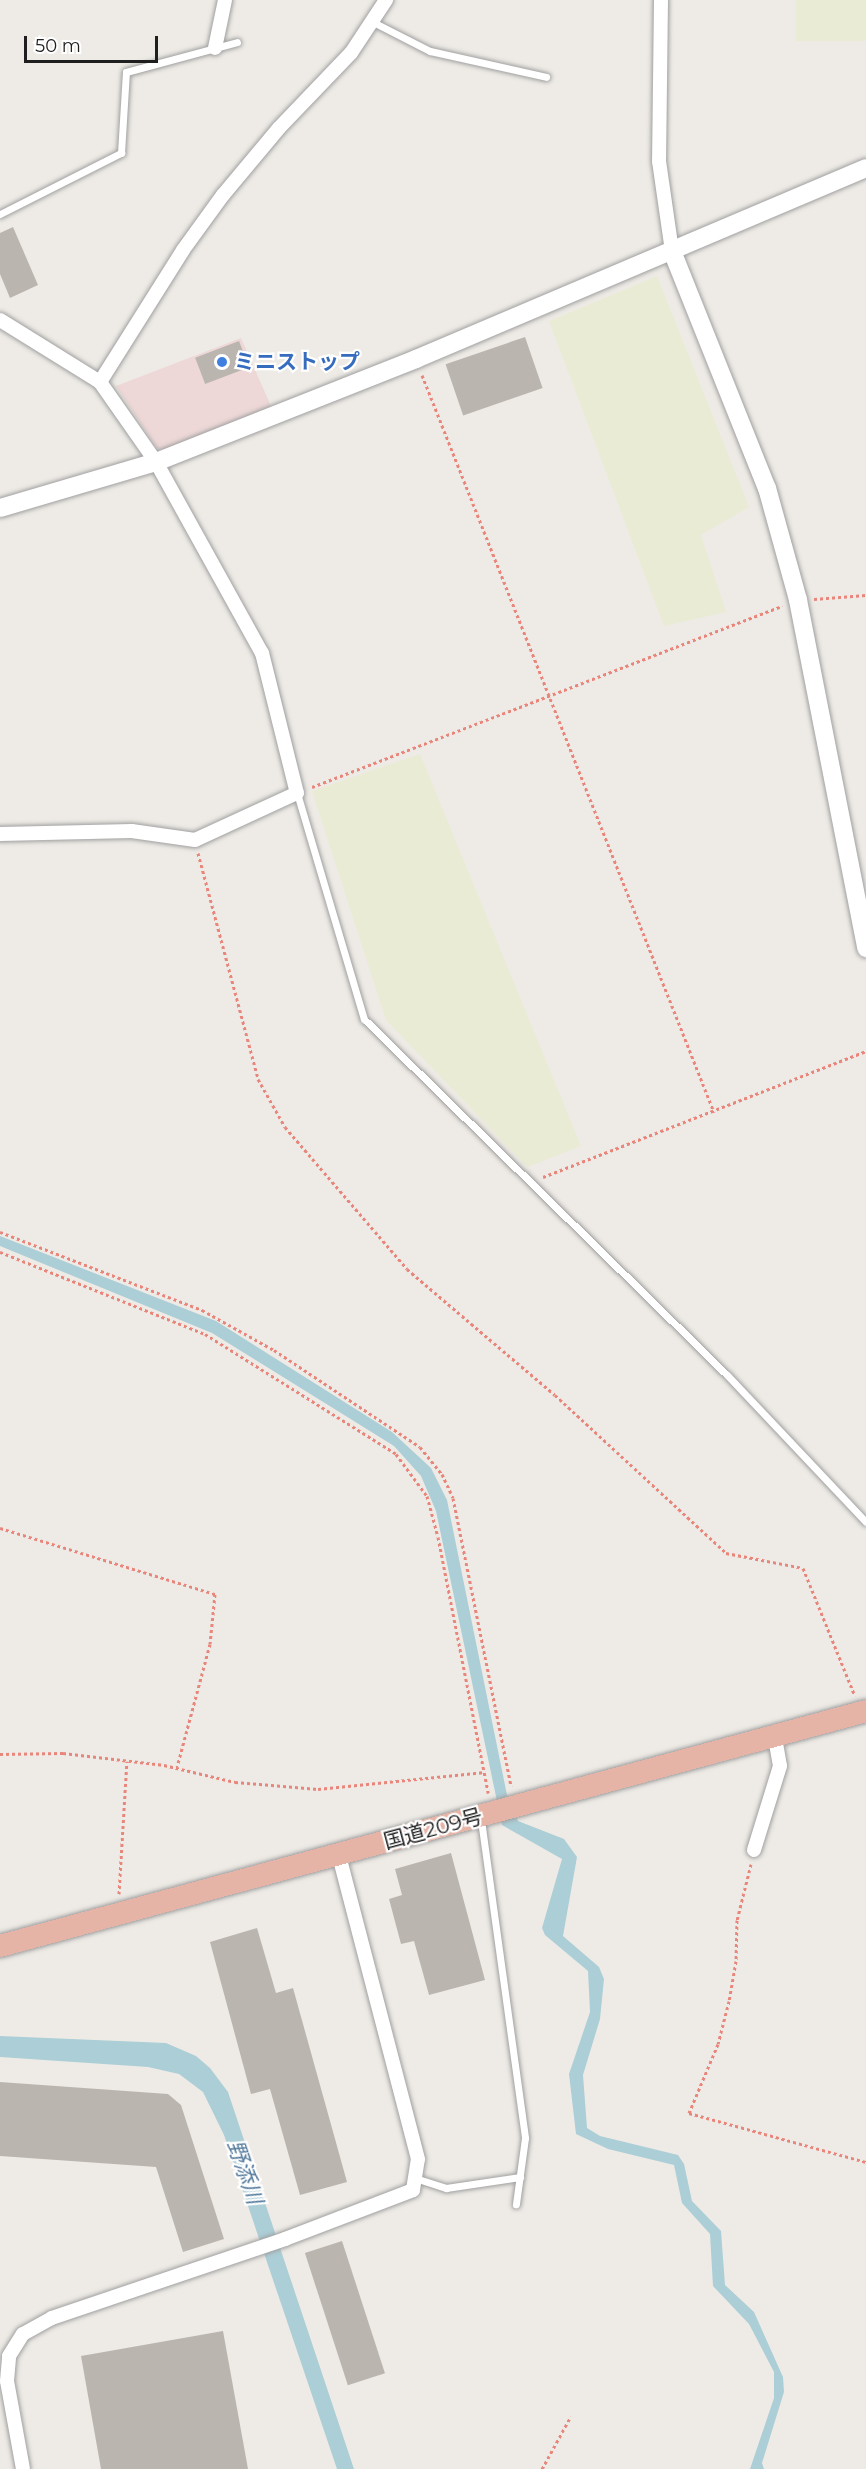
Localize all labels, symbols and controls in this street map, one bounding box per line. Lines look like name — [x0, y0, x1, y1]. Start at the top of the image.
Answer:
scale bar — [27, 24, 160, 62]
text: 50 m — [35, 35, 81, 57]
place label: ミニストップ — [234, 349, 360, 375]
marker: ミニストップ — [215, 355, 229, 369]
street label: 国道209号 — [381, 1804, 485, 1854]
water label: 野添川 — [222, 2137, 268, 2207]

